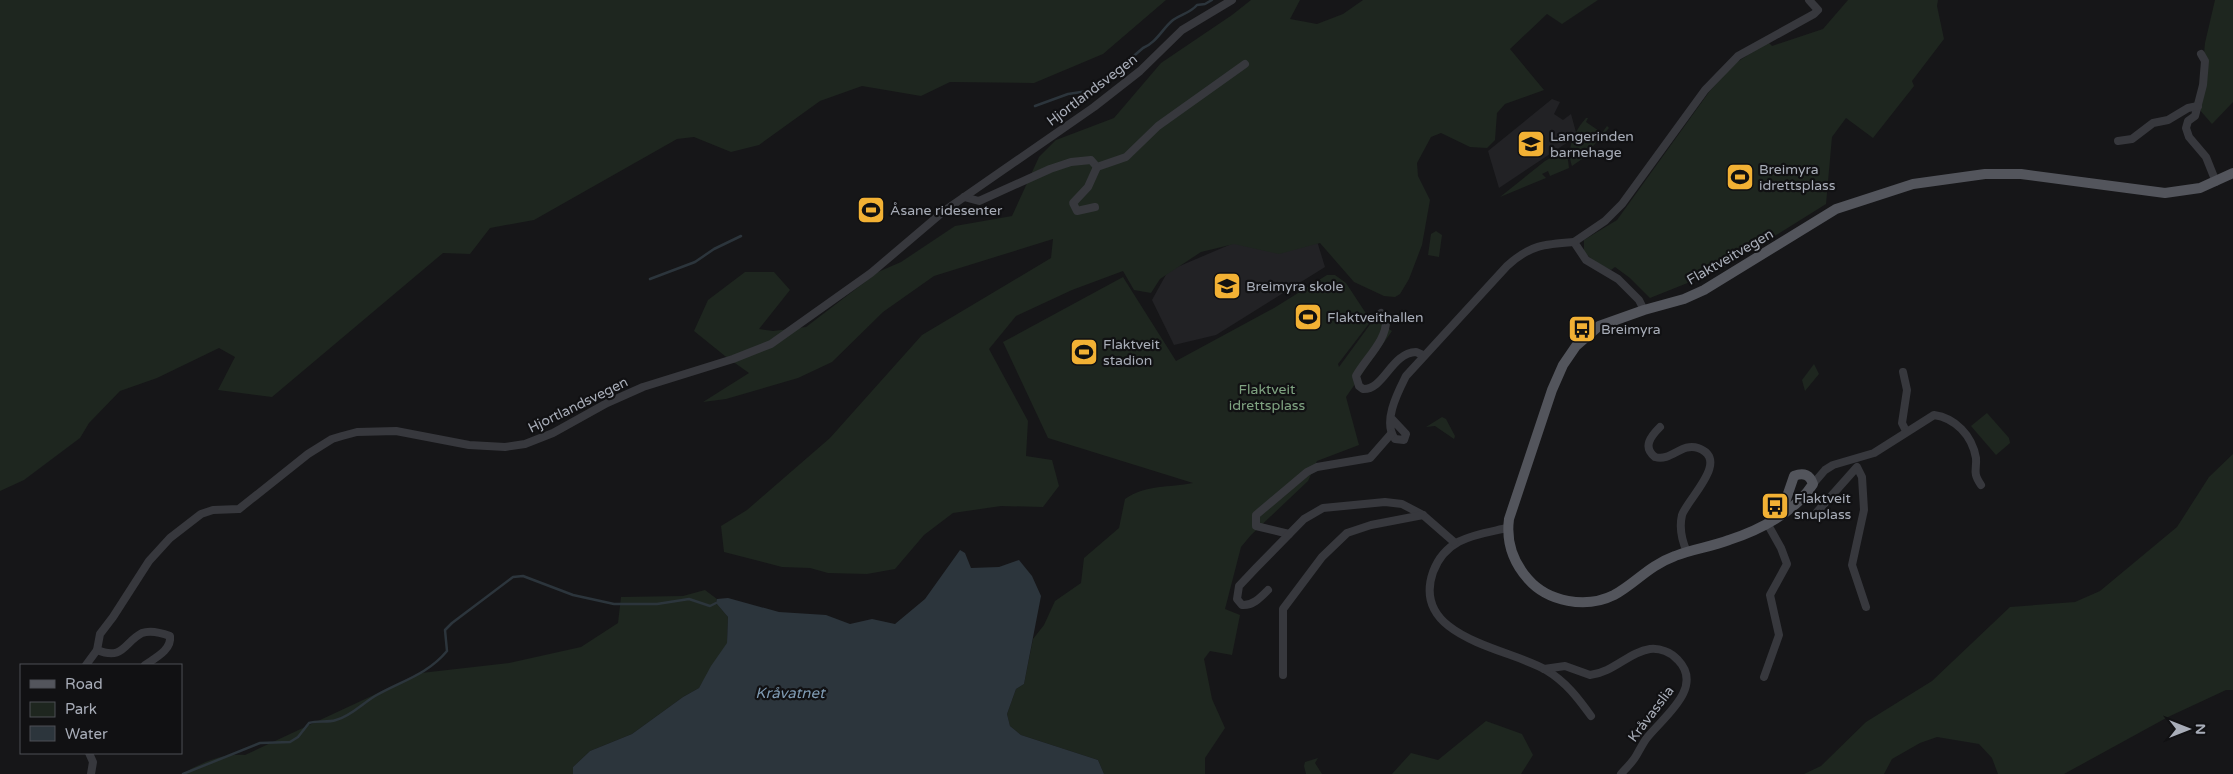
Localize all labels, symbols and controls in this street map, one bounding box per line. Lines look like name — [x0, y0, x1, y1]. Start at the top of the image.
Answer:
street label: Hjortlandsvegen — [1043, 50, 1141, 130]
place label: Langerinden barnehage — [1550, 128, 1634, 161]
school or university icon: Langerinden barnehage — [1516, 129, 1546, 159]
place label: Breimyra idrettsplass — [1759, 161, 1836, 194]
sports icon: Breimyra idrettsplass — [1725, 162, 1755, 192]
sports icon: Åsane ridesenter — [856, 195, 886, 225]
place label: Åsane ridesenter — [890, 202, 1003, 219]
street label: Flaktveitvegen — [1684, 225, 1776, 289]
school or university icon: Breimyra skole — [1212, 271, 1242, 301]
place label: Breimyra skole — [1246, 278, 1344, 295]
sports icon: Flaktveithallen — [1293, 302, 1323, 332]
place label: Flaktveithallen — [1327, 309, 1424, 326]
bus stop icon: Breimyra — [1567, 314, 1597, 344]
place label: Breimyra — [1601, 321, 1661, 338]
place label: Flaktveit stadion — [1103, 336, 1160, 369]
sports icon: Flaktveit stadion — [1069, 337, 1099, 367]
street label: Hjortlandsvegen — [525, 373, 631, 437]
park label: Flaktveit idrettsplass — [1229, 381, 1305, 414]
place label: Flaktveit snuplass — [1794, 490, 1852, 523]
bus stop icon: Flaktveit snuplass — [1760, 491, 1790, 521]
legend — [20, 664, 182, 754]
text: Road — [65, 675, 103, 693]
street label: Kråvasslia — [1624, 683, 1678, 745]
water label: Kråvatnet — [755, 684, 827, 702]
text: Park — [65, 700, 97, 718]
north arrow — [2163, 704, 2213, 754]
text: N — [2192, 723, 2209, 735]
text: Water — [65, 725, 108, 743]

